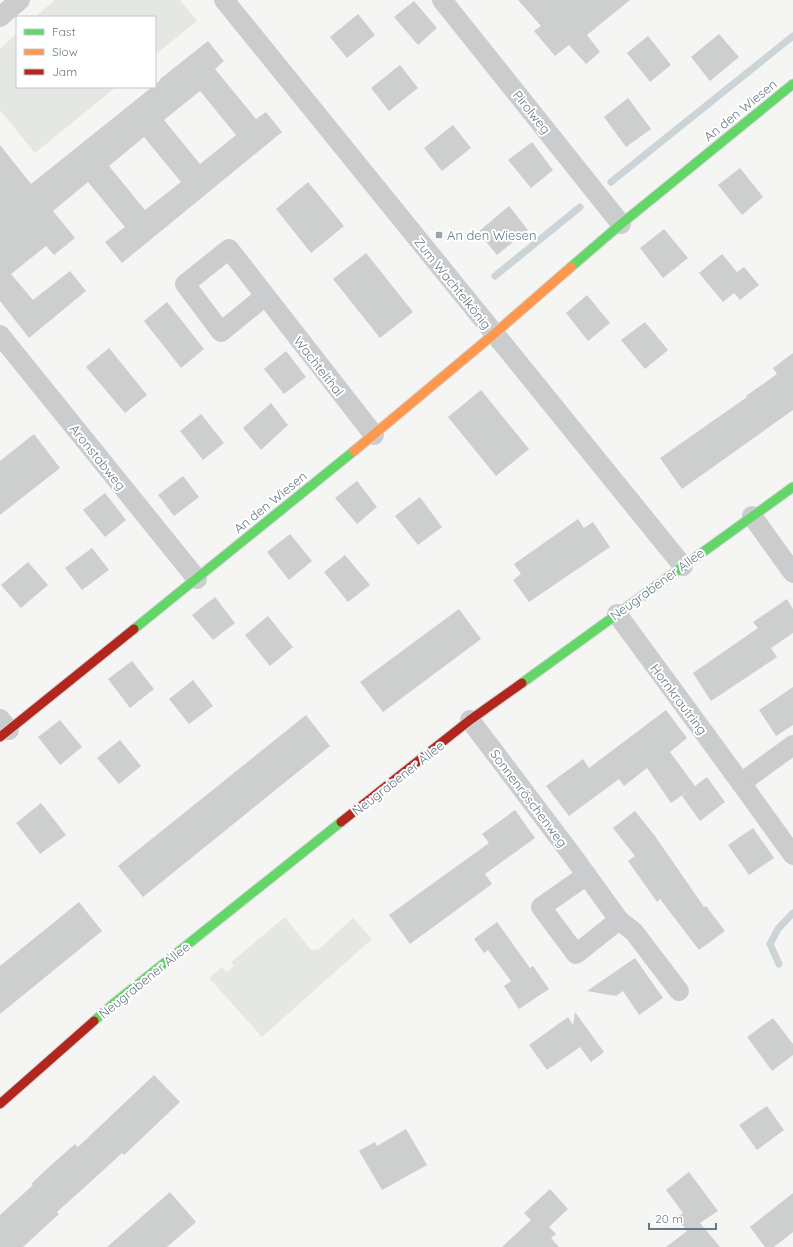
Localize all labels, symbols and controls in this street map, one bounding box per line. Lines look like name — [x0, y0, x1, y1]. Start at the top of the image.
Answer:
legend — [16, 16, 156, 88]
text: Fast — [52, 24, 76, 39]
text: Slow — [52, 44, 78, 59]
text: Jam — [52, 64, 77, 79]
street label: An den Wiesen — [700, 76, 780, 144]
street label: Pirolweg — [510, 87, 554, 137]
place label: An den Wiesen — [447, 227, 536, 243]
marker: An den Wiesen — [434, 230, 444, 240]
street label: Zum Wachtelkönig — [411, 234, 495, 332]
street label: Wachtelthal — [291, 333, 347, 399]
street label: Aronstabweg — [67, 421, 129, 493]
street label: An den Wiesen — [230, 468, 310, 536]
street label: Neugrabener Allee — [607, 544, 707, 624]
street label: Hornkrautring — [647, 660, 711, 738]
street label: Neugrabener Allee — [349, 737, 447, 819]
street label: Sonnenröschenweg — [487, 746, 571, 850]
street label: Neugrabener Allee — [95, 938, 193, 1022]
scale bar — [649, 1205, 716, 1231]
text: 20 m — [655, 1211, 683, 1226]

